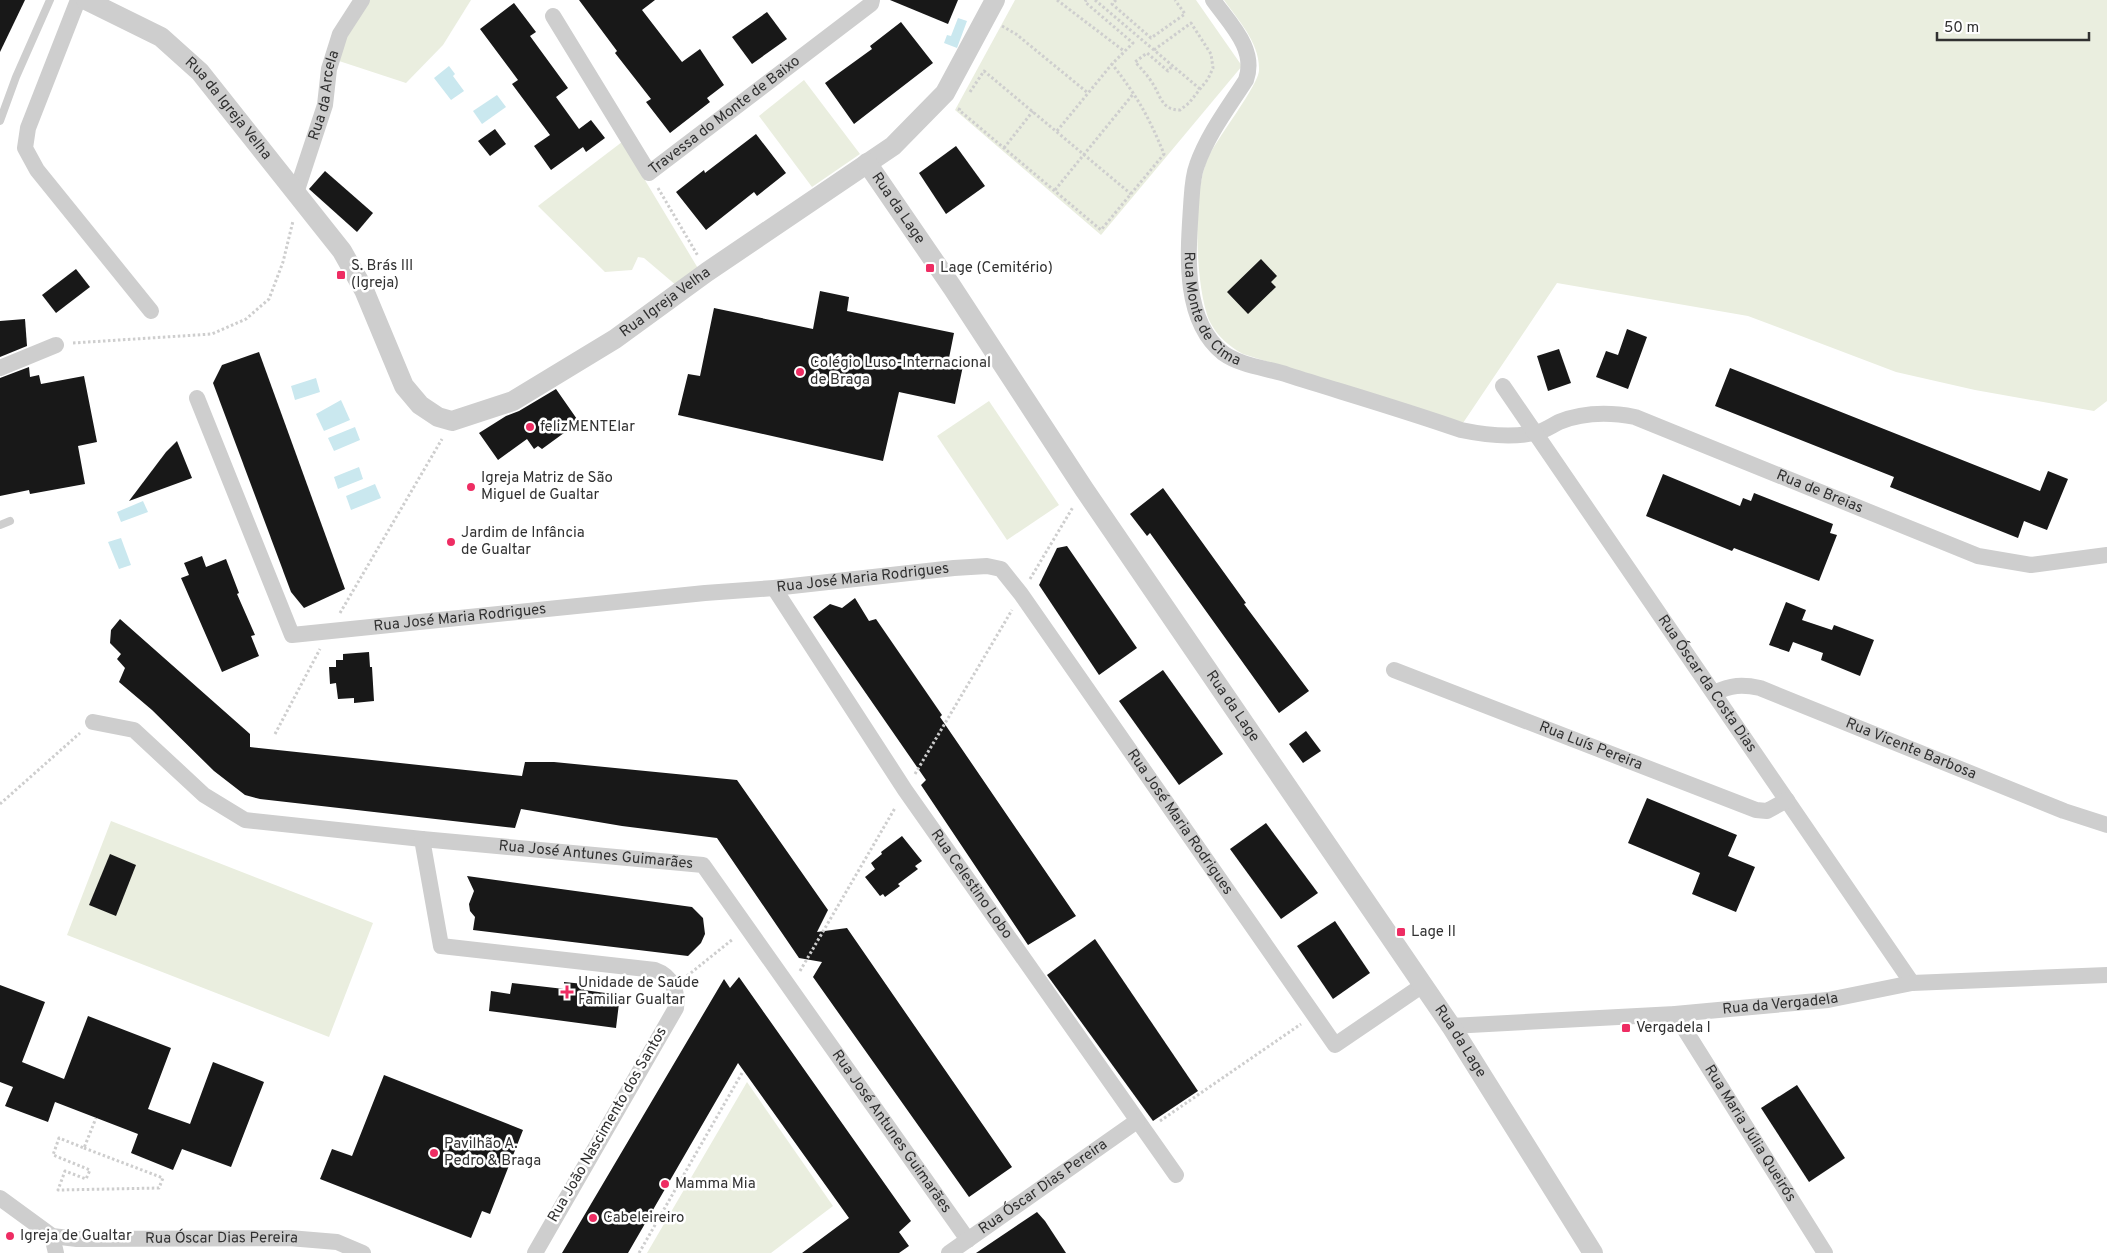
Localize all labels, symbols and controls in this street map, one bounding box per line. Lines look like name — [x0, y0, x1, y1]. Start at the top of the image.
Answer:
scale bar — [1937, 10, 2090, 42]
text: 50 m — [1944, 19, 1979, 38]
street label: Rua da Arcela — [304, 48, 344, 143]
street label: Travessa do Monte de Baixo — [645, 52, 804, 179]
street label: Rua da Igreja Velha — [180, 53, 276, 164]
street label: Rua da Lage — [867, 169, 929, 248]
street label: Rua Monte de Cima — [1179, 251, 1243, 371]
place label: S. Brás III (Igreja) — [351, 257, 413, 293]
place label: Lage (Cemitério) — [940, 259, 1053, 278]
marker: Lage (Cemitério) — [924, 262, 936, 274]
street label: Rua Igreja Velha — [616, 263, 714, 342]
marker: S. Brás III (Igreja) — [335, 269, 347, 281]
place label: Colégio Luso-Internacional de Braga — [810, 354, 991, 390]
marker: Colégio Luso-Internacional de Braga — [794, 366, 806, 378]
place label: felizMENTElar — [540, 418, 635, 437]
marker: felizMENTElar — [524, 421, 536, 433]
street label: Rua de Breias — [1774, 466, 1866, 518]
place label: Igreja Matriz de São Miguel de Gualtar — [481, 469, 613, 505]
marker: Igreja Matriz de São Miguel de Gualtar — [465, 481, 477, 493]
place label: Jardim de Infância de Gualtar — [461, 524, 585, 560]
marker: Jardim de Infância de Gualtar — [445, 536, 457, 548]
street label: Rua José Maria Rodrigues — [776, 559, 950, 597]
street label: Rua José Maria Rodrigues — [373, 600, 547, 636]
street label: Rua Óscar da Costa Dias — [1653, 611, 1761, 756]
street label: Rua da Lage — [1201, 667, 1264, 746]
street label: Rua Vicente Barbosa — [1843, 714, 1979, 784]
street label: Rua Luís Pereira — [1536, 717, 1645, 775]
street label: Rua José Maria Rodrigues — [1122, 745, 1237, 899]
street label: Rua Celestino Lobo — [926, 826, 1016, 943]
street label: Rua José Antunes Guimarães — [498, 837, 694, 874]
place label: Lage II — [1411, 923, 1456, 942]
marker: Lage II — [1395, 926, 1407, 938]
place label: Unidade de Saúde Familiar Gualtar — [578, 974, 699, 1010]
marker: Unidade de Saúde Familiar Gualtar — [560, 985, 574, 999]
street label: Rua da Vergadela — [1722, 989, 1840, 1019]
street label: Rua da Lage — [1430, 1001, 1490, 1081]
place label: Vergadela I — [1636, 1019, 1711, 1038]
marker: Vergadela I — [1620, 1022, 1632, 1034]
street label: Rua João Nascimento dos Santos — [544, 1024, 672, 1226]
street label: Rua José Antunes Guimarães — [827, 1046, 956, 1217]
street label: Rua Maria Júlia Queirós — [1700, 1061, 1800, 1206]
place label: Pavilhão A. Pedro & Braga — [444, 1135, 541, 1171]
street label: Rua Óscar Dias Pereira — [975, 1135, 1111, 1239]
marker: Pavilhão A. Pedro & Braga — [428, 1147, 440, 1159]
place label: Mamma Mia — [675, 1175, 756, 1194]
marker: Mamma Mia — [659, 1178, 671, 1190]
place label: Cabeleireiro — [603, 1209, 684, 1228]
marker: Cabeleireiro — [587, 1212, 599, 1224]
place label: Igreja de Gualtar — [20, 1227, 132, 1246]
street label: Rua Óscar Dias Pereira — [145, 1227, 299, 1248]
marker: Igreja de Gualtar — [4, 1230, 16, 1242]

